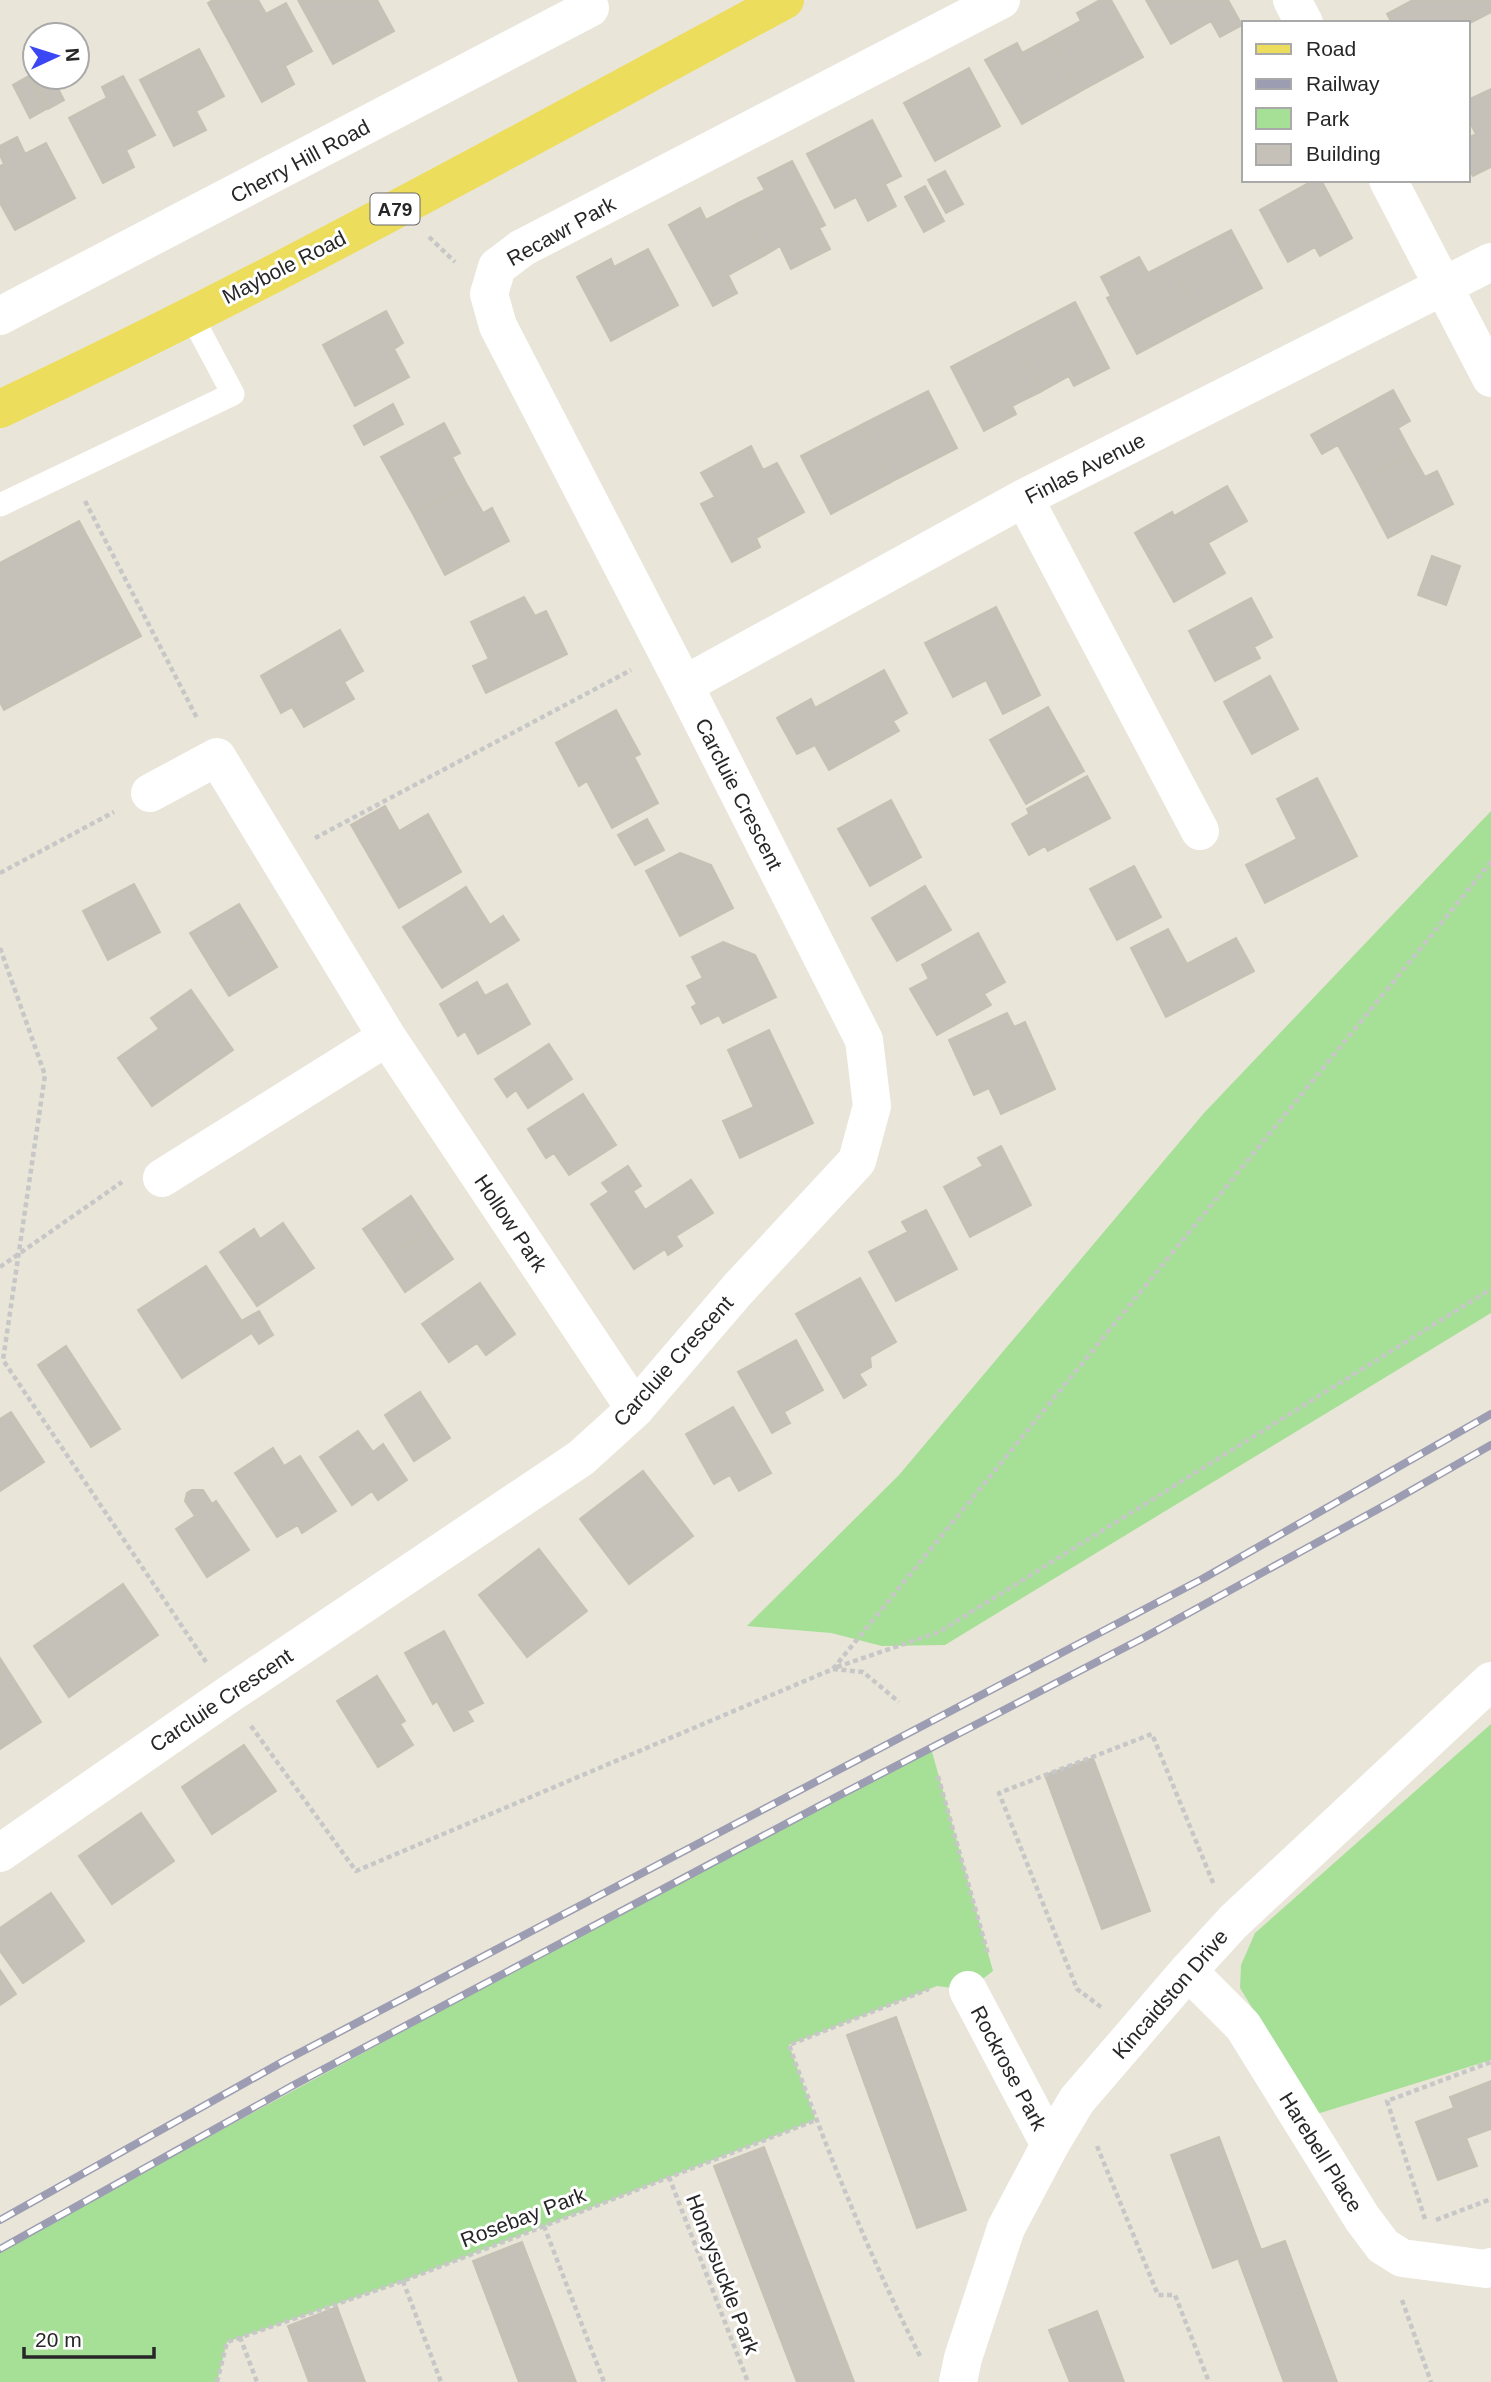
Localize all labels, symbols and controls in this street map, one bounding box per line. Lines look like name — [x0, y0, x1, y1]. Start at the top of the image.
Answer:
north arrow — [21, 21, 91, 91]
legend — [1242, 21, 1470, 182]
text: Road — [1306, 37, 1356, 60]
text: N — [62, 47, 83, 62]
text: Railway — [1306, 72, 1380, 95]
text: Park — [1306, 107, 1350, 130]
street label: Cherry Hill Road — [227, 115, 373, 207]
text: Building — [1306, 142, 1381, 165]
street label: Recawr Park — [503, 192, 620, 270]
road number: A79 — [370, 194, 420, 224]
street label: Maybole Road — [218, 226, 350, 308]
street label: Finlas Avenue — [1021, 428, 1149, 508]
street label: Carcluie Crescent — [691, 714, 787, 874]
street label: Hollow Park — [470, 1170, 552, 1276]
street label: Carcluie Crescent — [609, 1291, 737, 1431]
street label: Carcluie Crescent — [145, 1644, 297, 1756]
street label: Kincaidston Drive — [1108, 1925, 1232, 2063]
street label: Rockrose Park — [967, 2002, 1052, 2135]
street label: Harebell Place — [1275, 2088, 1367, 2216]
street label: Rosebay Park — [457, 2182, 589, 2251]
street label: Honeysuckle Park — [682, 2191, 764, 2358]
scale bar — [24, 2316, 154, 2360]
text: 20 m — [35, 2328, 82, 2351]

